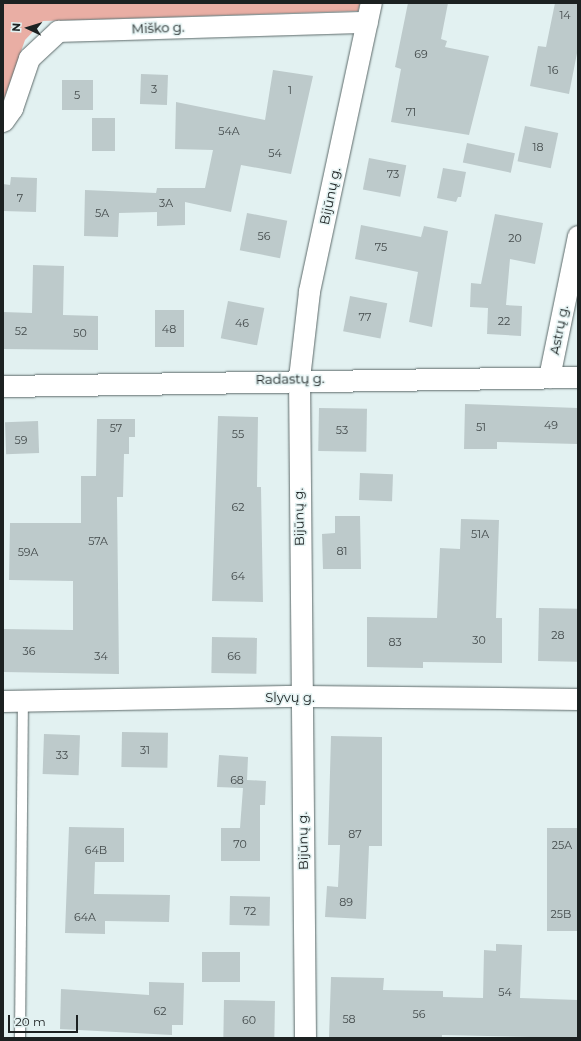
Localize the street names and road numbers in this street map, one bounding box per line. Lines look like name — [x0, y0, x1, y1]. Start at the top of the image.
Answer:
street label: Miško g. — [131, 19, 185, 37]
street label: Bijūnų g. — [316, 166, 344, 226]
street label: Astrų g. — [547, 304, 571, 356]
street label: Radastų g. — [255, 371, 325, 387]
street label: Bijūnų g. — [291, 488, 307, 546]
street label: Slyvų g. — [265, 689, 315, 705]
street label: Bijūnų g. — [295, 812, 311, 870]

